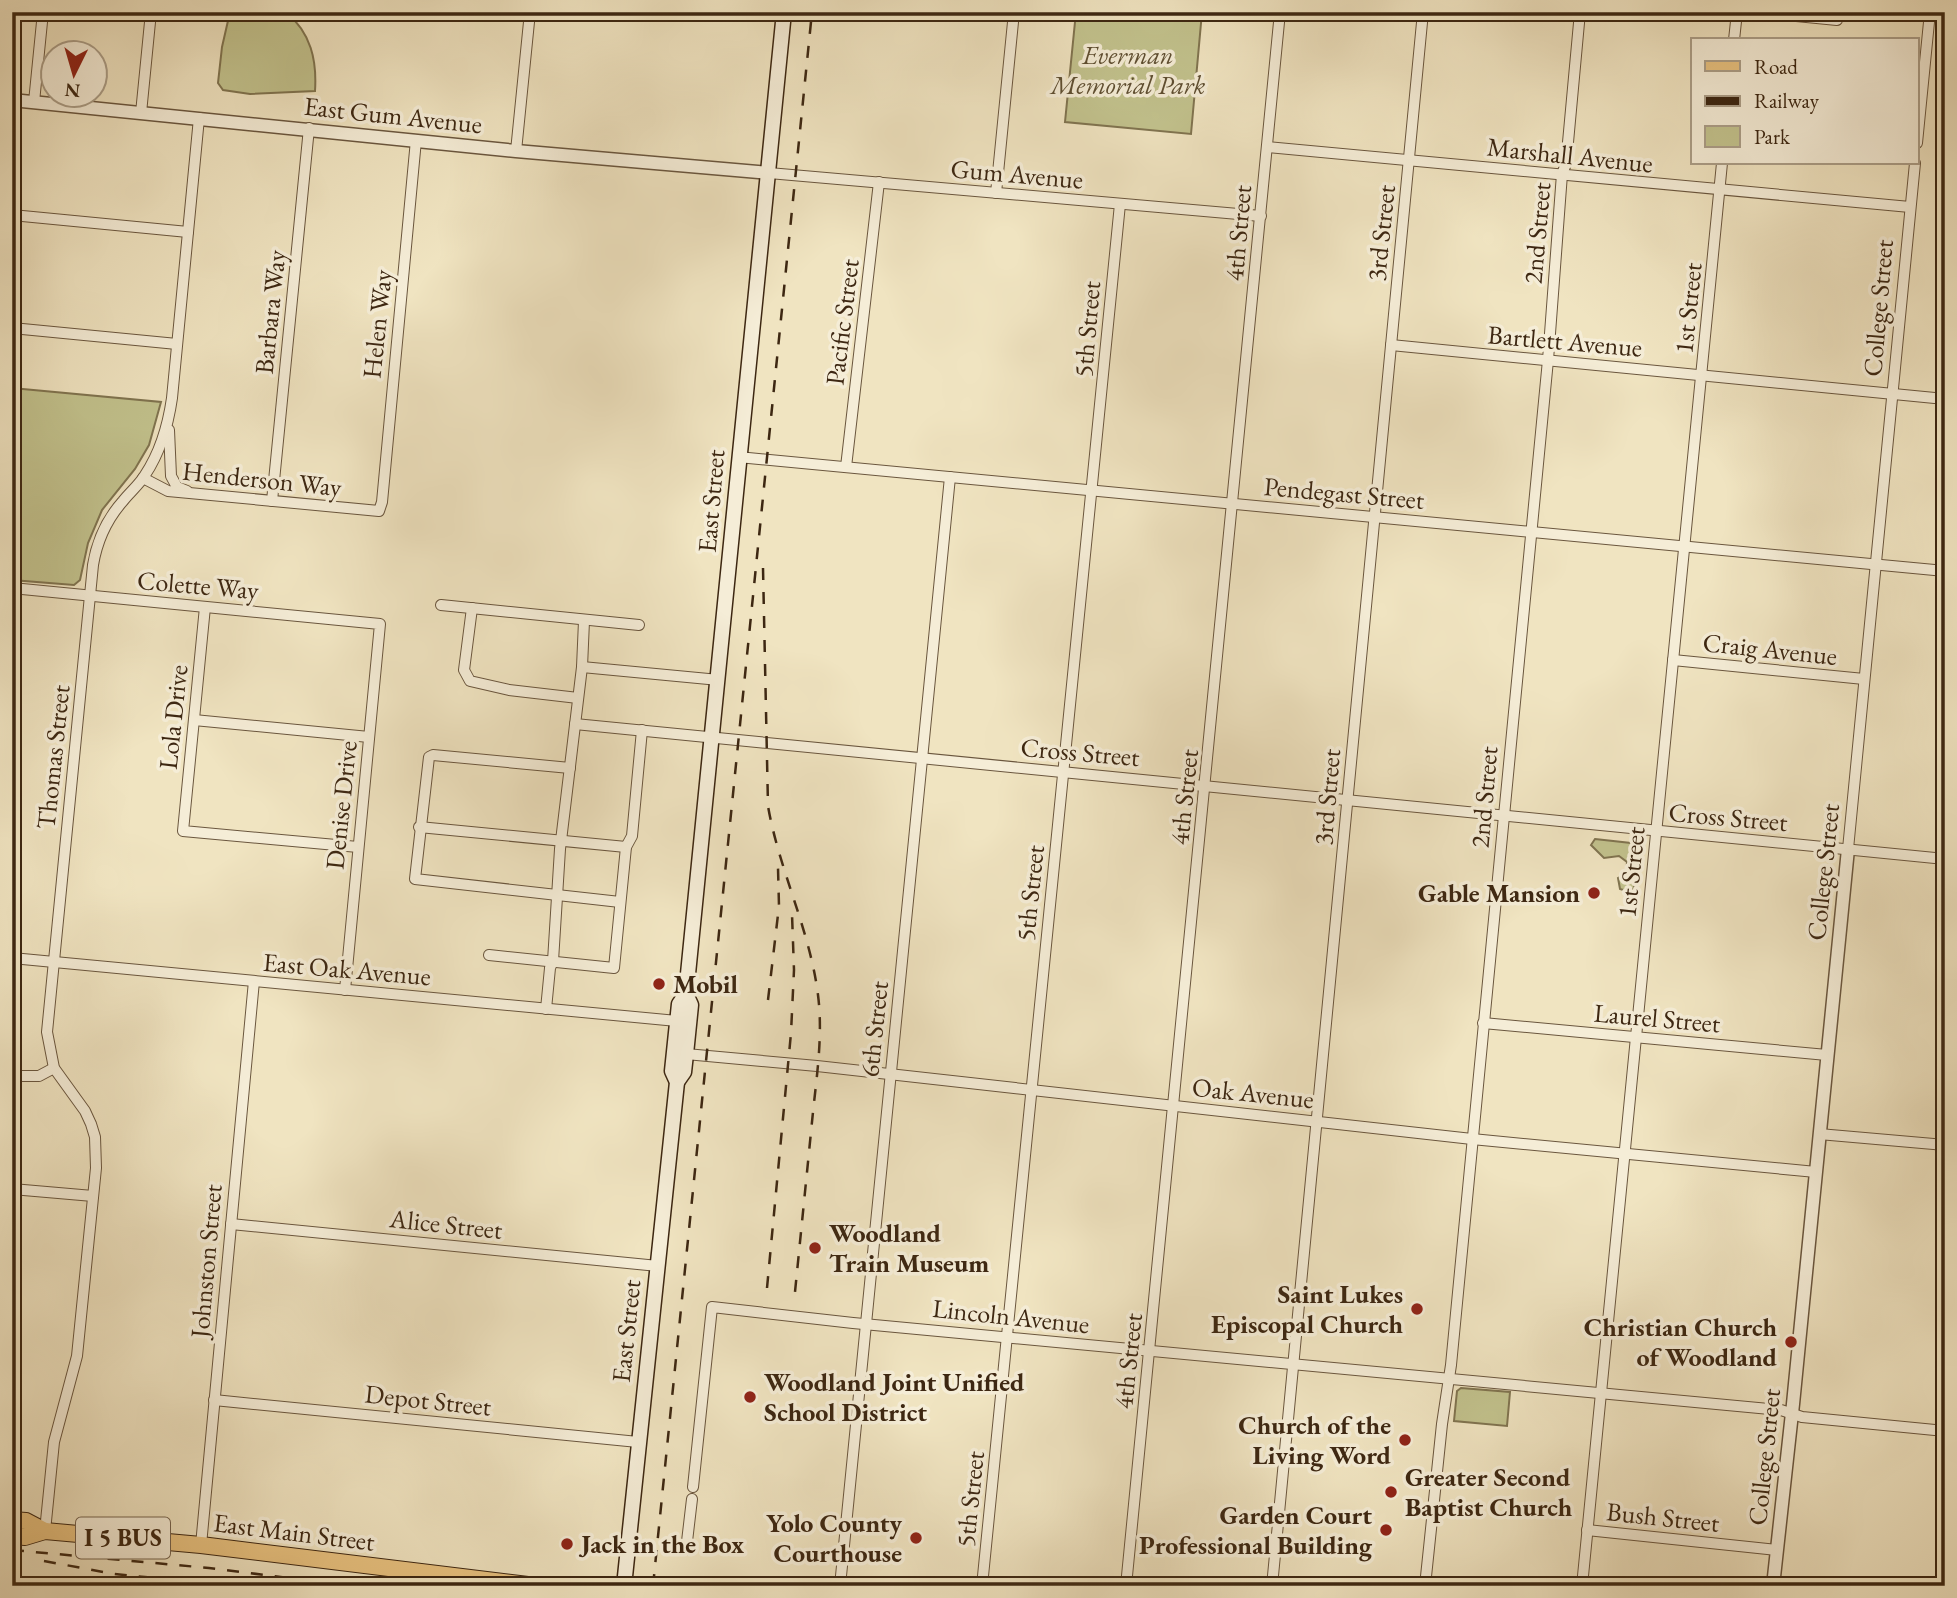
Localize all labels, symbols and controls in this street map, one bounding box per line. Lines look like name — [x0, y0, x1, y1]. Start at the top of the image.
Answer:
north arrow — [38, 38, 108, 108]
park label: Everman Memorial Park — [1049, 38, 1206, 102]
legend — [1691, 38, 1918, 164]
text: Road — [1754, 53, 1798, 80]
text: N — [63, 77, 81, 104]
text: Railway — [1754, 87, 1820, 114]
street label: East Gum Avenue — [302, 89, 484, 141]
text: Park — [1754, 123, 1791, 150]
street label: Marshall Avenue — [1485, 129, 1655, 181]
street label: Gum Avenue — [949, 151, 1085, 197]
street label: 2nd Street — [1516, 181, 1558, 285]
street label: 3rd Street — [1359, 183, 1403, 283]
street label: 4th Street — [1217, 184, 1259, 282]
street label: College Street — [1855, 238, 1901, 378]
street label: Barbara Way — [247, 248, 293, 376]
street label: Pacific Street — [817, 257, 867, 387]
street label: 1st Street — [1666, 261, 1710, 355]
street label: Helen Way — [354, 267, 400, 380]
street label: 5th Street — [1066, 280, 1108, 378]
street label: Bartlett Avenue — [1486, 317, 1644, 365]
street label: East Street — [690, 448, 732, 554]
street label: Henderson Way — [181, 454, 344, 504]
street label: Pendegast Street — [1262, 469, 1426, 517]
street label: Colette Way — [136, 563, 261, 607]
street label: Craig Avenue — [1701, 625, 1839, 673]
street label: Lola Drive — [151, 663, 195, 771]
street label: Thomas Street — [29, 683, 77, 831]
street label: Cross Street — [1019, 730, 1141, 774]
street label: Denise Drive — [317, 739, 365, 871]
street label: 2nd Street — [1463, 745, 1505, 849]
street label: 4th Street — [1162, 747, 1206, 847]
street label: 3rd Street — [1306, 747, 1348, 847]
street label: Cross Street — [1667, 795, 1789, 839]
street label: College Street — [1799, 802, 1847, 942]
street label: 1st Street — [1609, 825, 1653, 919]
street label: 5th Street — [1008, 843, 1052, 943]
place label: Gable Mansion — [1418, 876, 1580, 910]
marker: Gable Mansion — [1586, 885, 1602, 901]
street label: East Oak Avenue — [262, 945, 432, 993]
place label: Mobil — [673, 967, 738, 1001]
marker: Mobil — [651, 976, 667, 992]
street label: 6th Street — [852, 979, 896, 1079]
street label: Laurel Street — [1592, 996, 1722, 1040]
street label: Oak Avenue — [1190, 1070, 1316, 1116]
street label: Johnston Street — [182, 1183, 230, 1341]
street label: Alice Street — [387, 1201, 504, 1247]
place label: Woodland Train Museum — [829, 1216, 989, 1280]
marker: Woodland Train Museum — [807, 1240, 823, 1256]
place label: Saint Lukes Episcopal Church — [1211, 1277, 1403, 1341]
street label: East Street — [604, 1278, 648, 1384]
street label: Lincoln Avenue — [931, 1291, 1091, 1341]
marker: Saint Lukes Episcopal Church — [1409, 1301, 1425, 1317]
place label: Christian Church of Woodland — [1584, 1310, 1778, 1374]
street label: 4th Street — [1106, 1311, 1150, 1411]
marker: Christian Church of Woodland — [1783, 1334, 1799, 1350]
place label: Woodland Joint Unified School District — [764, 1365, 1025, 1429]
street label: Depot Street — [363, 1376, 493, 1424]
street label: College Street — [1740, 1387, 1788, 1527]
marker: Woodland Joint Unified School District — [742, 1389, 758, 1405]
place label: Church of the Living Word — [1238, 1408, 1392, 1472]
marker: Church of the Living Word — [1397, 1432, 1413, 1448]
street label: 5th Street — [948, 1449, 992, 1549]
place label: Greater Second Baptist Church — [1405, 1460, 1573, 1524]
marker: Greater Second Baptist Church — [1383, 1484, 1399, 1500]
street label: Bush Street — [1605, 1494, 1721, 1540]
place label: Garden Court Professional Building — [1139, 1498, 1373, 1562]
street label: East Main Street — [212, 1505, 376, 1559]
place label: Yolo County Courthouse — [766, 1506, 902, 1570]
road number: I 5 BUS — [76, 1518, 170, 1558]
marker: Garden Court Professional Building — [1378, 1522, 1394, 1538]
place label: Jack in the Box — [578, 1527, 744, 1561]
marker: Yolo County Courthouse — [908, 1530, 924, 1546]
marker: Jack in the Box — [559, 1536, 575, 1552]

